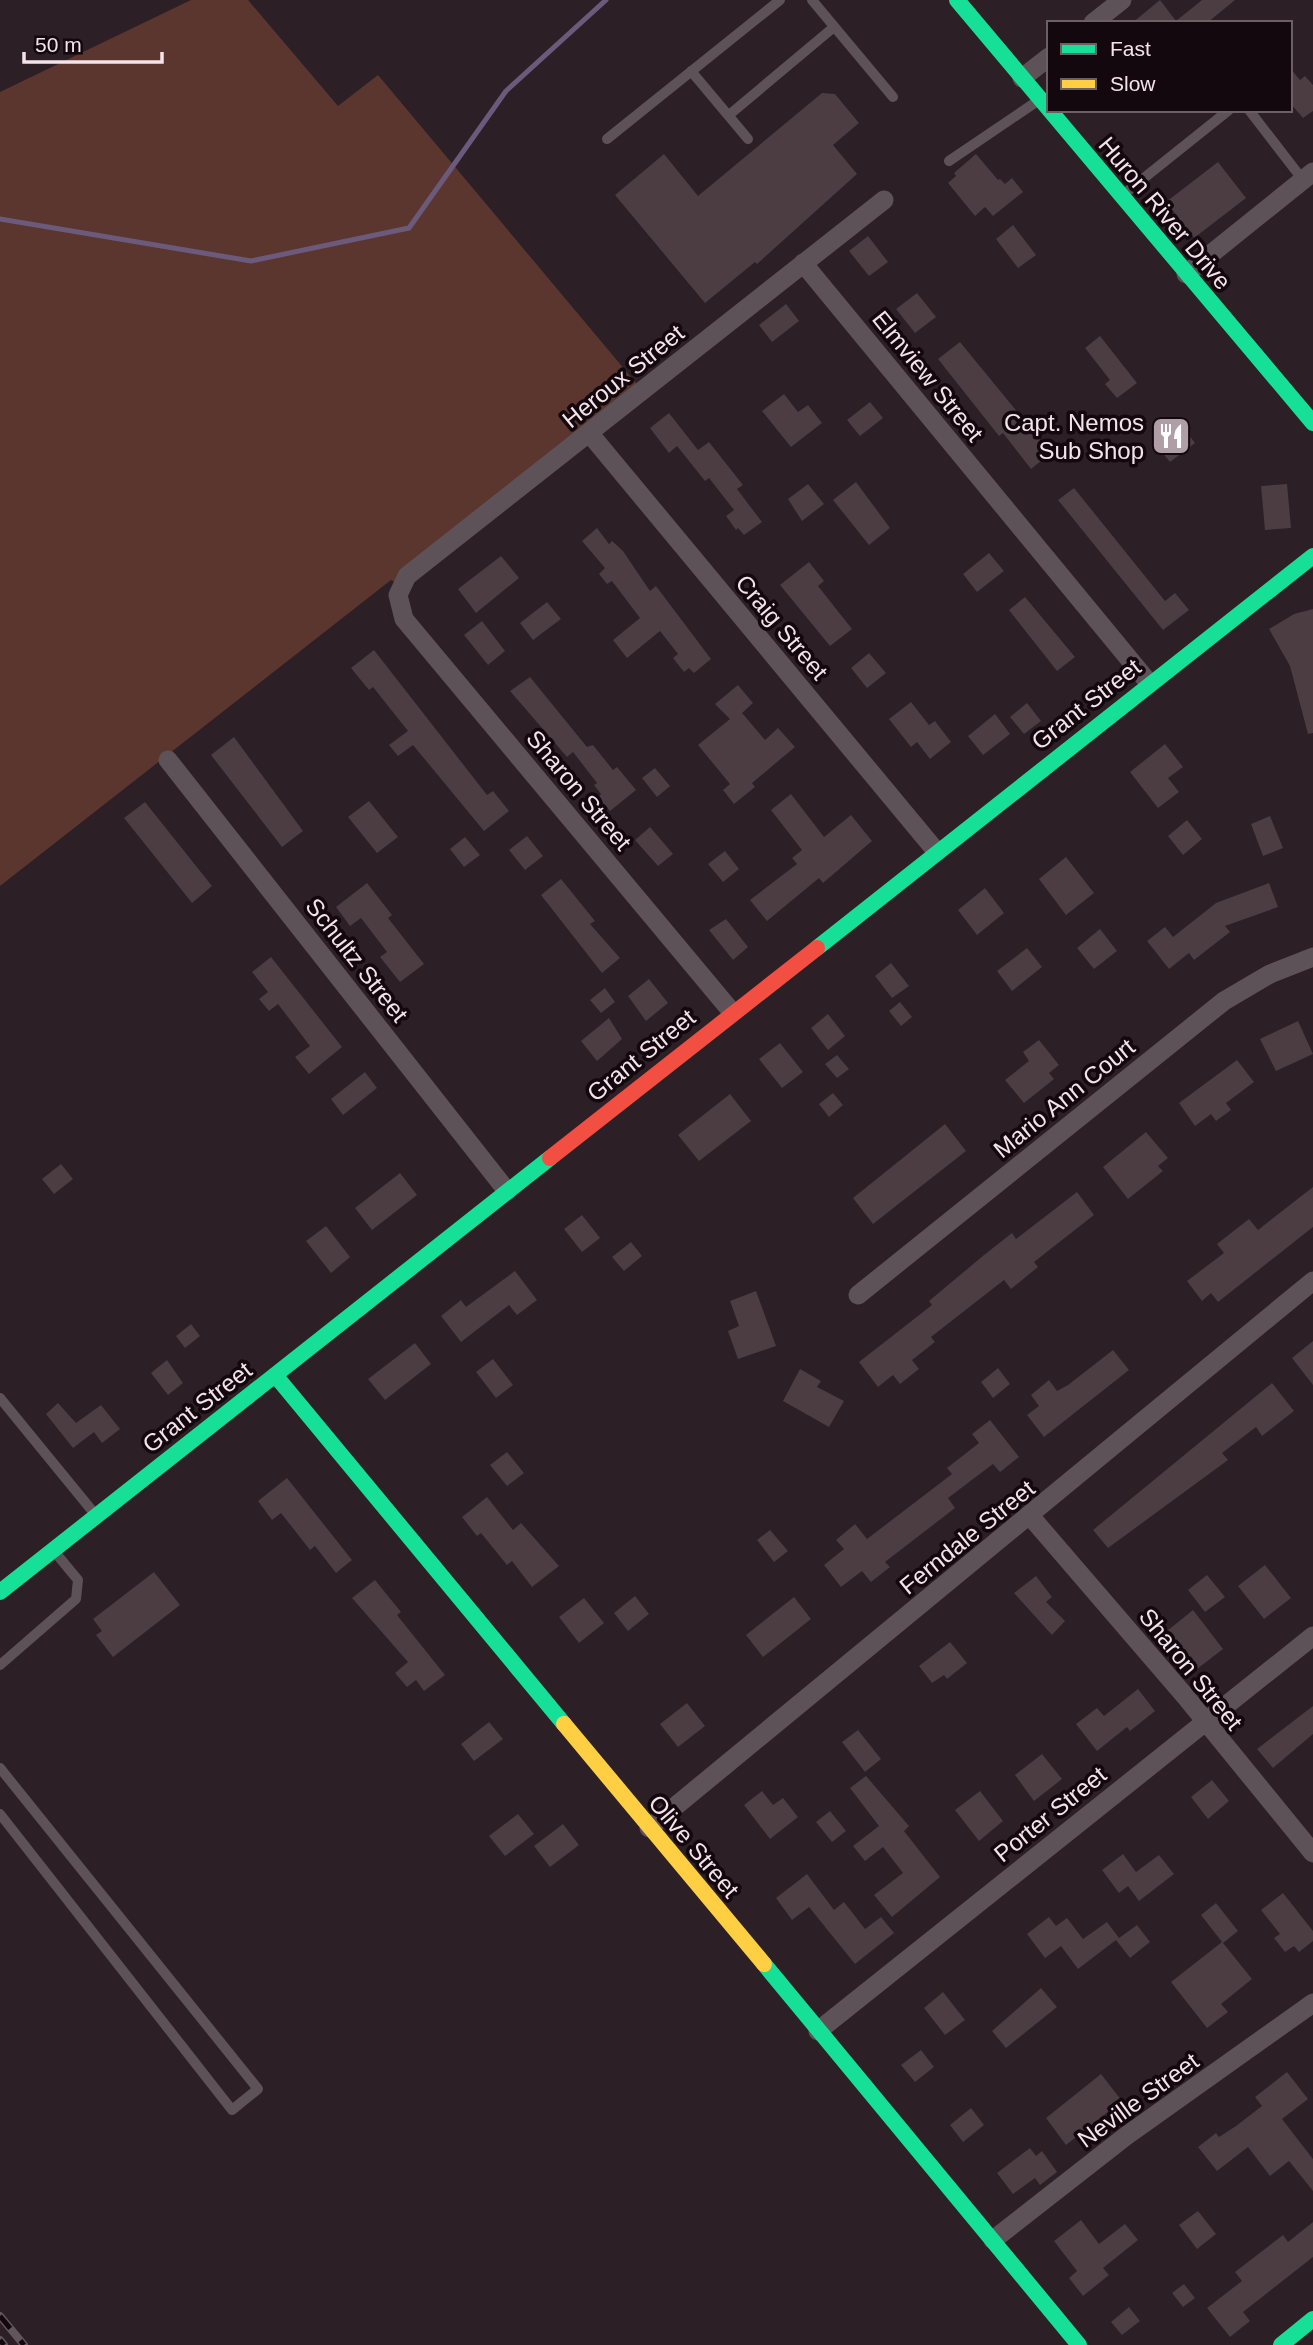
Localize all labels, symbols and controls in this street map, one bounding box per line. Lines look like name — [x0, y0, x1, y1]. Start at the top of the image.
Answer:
scale bar — [24, 21, 163, 65]
legend — [1047, 21, 1292, 112]
text: 50 m — [35, 33, 82, 56]
text: Fast — [1110, 37, 1151, 60]
text: Slow — [1110, 72, 1156, 95]
street label: Huron River Drive — [1093, 131, 1237, 295]
street label: Elmview Street — [867, 305, 989, 447]
street label: Heroux Street — [557, 319, 689, 433]
place label: Capt. Nemos Sub Shop — [1004, 409, 1144, 464]
restaurant icon: Capt. Nemos Sub Shop — [1150, 415, 1192, 457]
street label: Craig Street — [730, 569, 834, 685]
street label: Grant Street — [1026, 653, 1146, 755]
street label: Sharon Street — [521, 725, 637, 856]
street label: Schultz Street — [300, 893, 414, 1027]
street label: Grant Street — [582, 1003, 701, 1107]
street label: Mario Ann Court — [988, 1033, 1140, 1163]
street label: Grant Street — [137, 1356, 257, 1458]
street label: Ferndale Street — [894, 1474, 1040, 1600]
street label: Sharon Street — [1134, 1603, 1248, 1735]
street label: Porter Street — [989, 1760, 1112, 1867]
street label: Olive Street — [643, 1789, 745, 1903]
street label: Neville Street — [1072, 2047, 1204, 2153]

